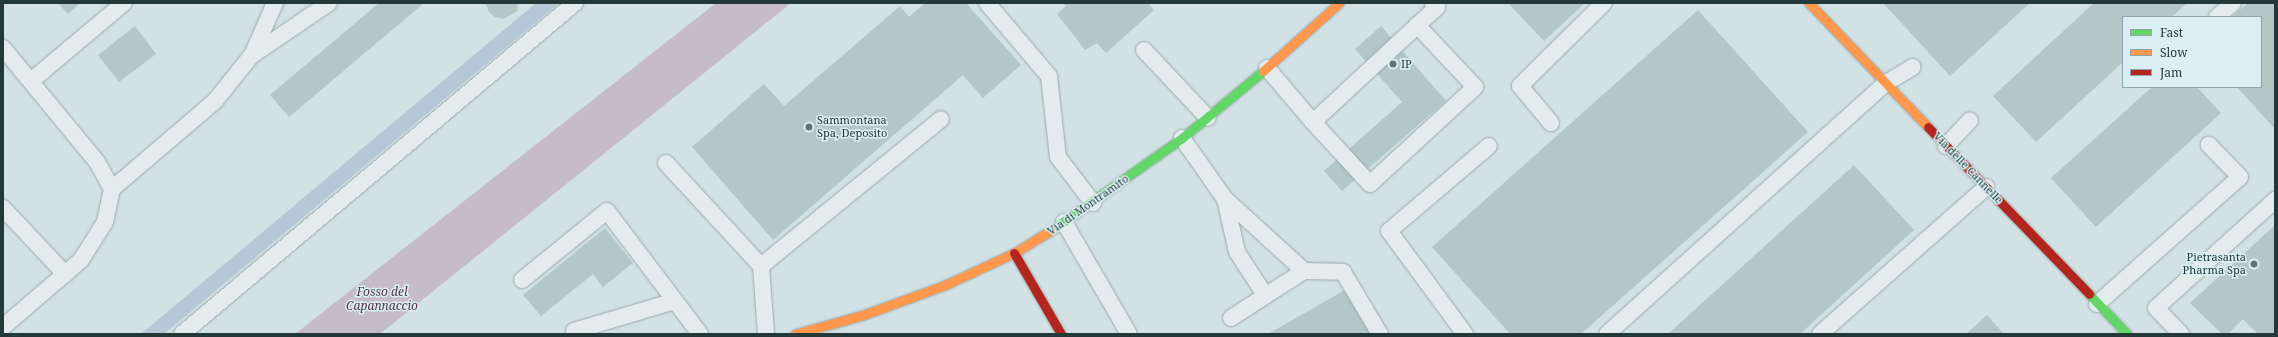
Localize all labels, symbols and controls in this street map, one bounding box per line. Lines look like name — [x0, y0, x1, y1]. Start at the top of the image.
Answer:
legend — [2122, 16, 2262, 88]
text: Fast — [2160, 24, 2183, 41]
text: Slow — [2160, 44, 2188, 61]
place label: IP — [1401, 57, 1412, 71]
marker: IP — [1388, 59, 1398, 69]
text: Jam — [2160, 64, 2182, 81]
place label: Sammontana Spa, Deposito — [817, 114, 887, 140]
marker: Sammontana Spa, Deposito — [804, 122, 814, 132]
street label: Via delle Cannelle — [1931, 130, 2005, 206]
street label: Via di Montramito — [1045, 172, 1131, 238]
place label: Pietrasanta Pharma Spa — [2183, 251, 2246, 277]
marker: Pietrasanta Pharma Spa — [2249, 259, 2259, 269]
water label: Fosso del Capannaccio — [346, 285, 418, 313]

